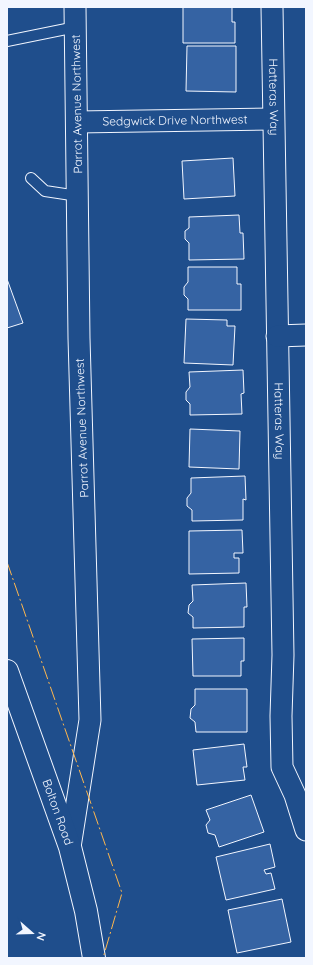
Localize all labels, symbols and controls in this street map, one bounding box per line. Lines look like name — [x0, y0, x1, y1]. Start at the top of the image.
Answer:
street label: Parrot Avenue Northwest — [68, 34, 85, 174]
street label: Hatteras Way — [266, 58, 282, 136]
street label: Sedgwick Drive Northwest — [102, 111, 248, 129]
street label: Parrot Avenue Northwest — [72, 358, 91, 498]
street label: Hatteras Way — [271, 382, 288, 460]
street label: Bolton Road — [39, 777, 77, 847]
north arrow — [12, 913, 52, 953]
text: N — [33, 930, 49, 943]

